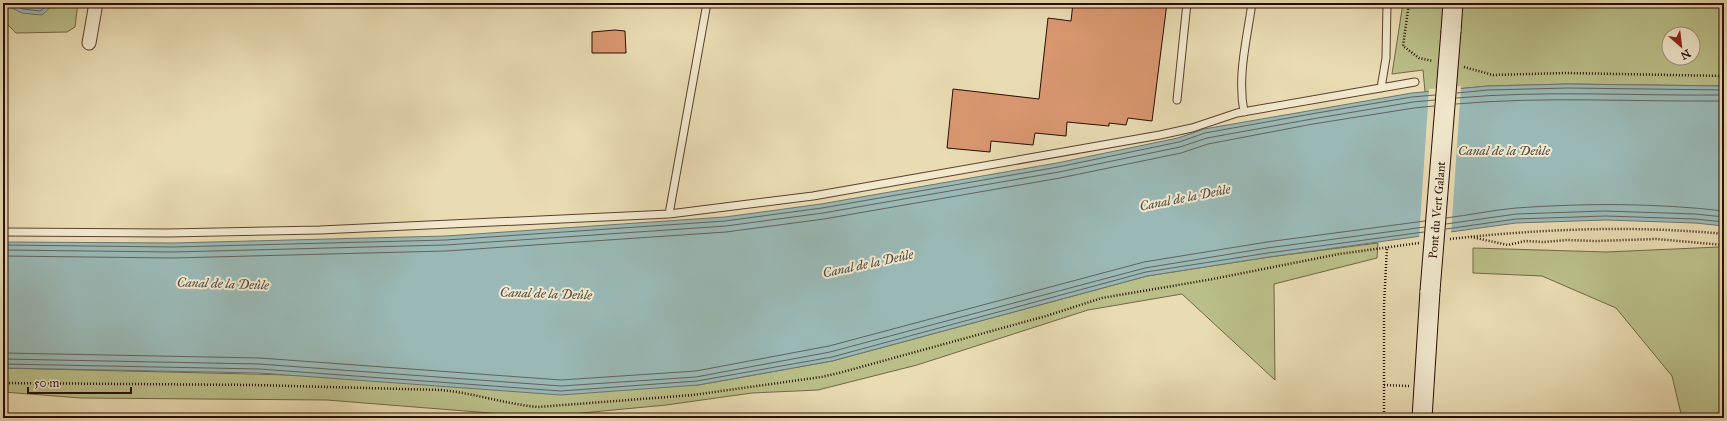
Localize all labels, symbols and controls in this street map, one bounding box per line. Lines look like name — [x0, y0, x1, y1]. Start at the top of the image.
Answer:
north arrow — [1661, 26, 1701, 66]
text: N — [1678, 46, 1693, 63]
water label: Canal de la Deûle — [1458, 143, 1551, 159]
street label: Pont du Vert Galant — [1426, 160, 1448, 259]
water label: Canal de la Deûle — [1138, 181, 1233, 215]
water label: Canal de la Deûle — [821, 246, 916, 281]
water label: Canal de la Deûle — [177, 274, 270, 294]
water label: Canal de la Deûle — [500, 284, 593, 304]
scale bar — [28, 369, 131, 395]
text: 50 m — [34, 376, 59, 390]

